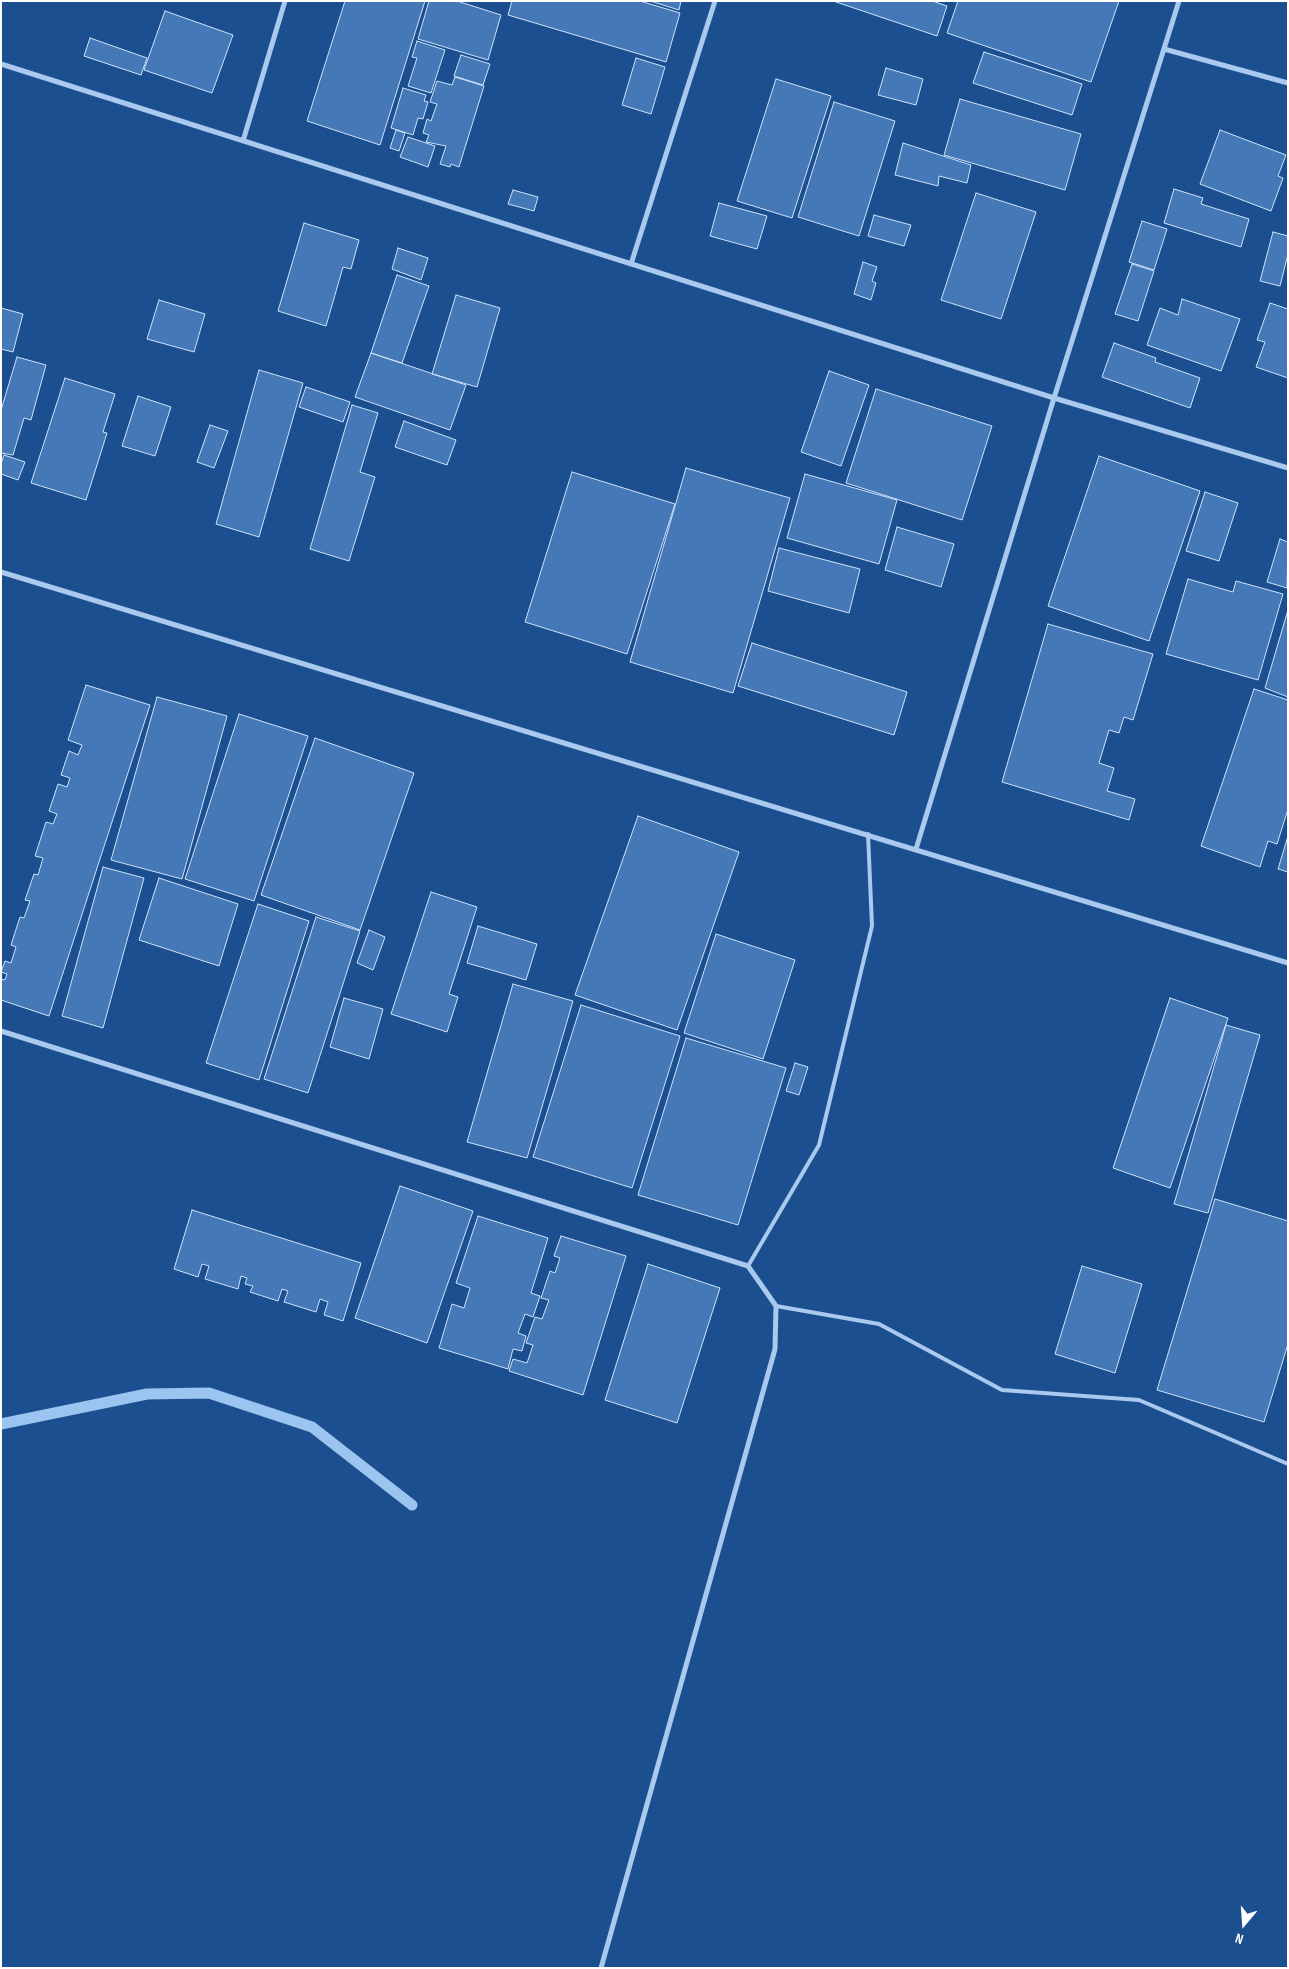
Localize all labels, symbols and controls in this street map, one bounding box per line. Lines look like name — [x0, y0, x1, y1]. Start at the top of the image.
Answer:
north arrow — [1219, 1899, 1269, 1949]
text: N — [1233, 1930, 1245, 1948]

